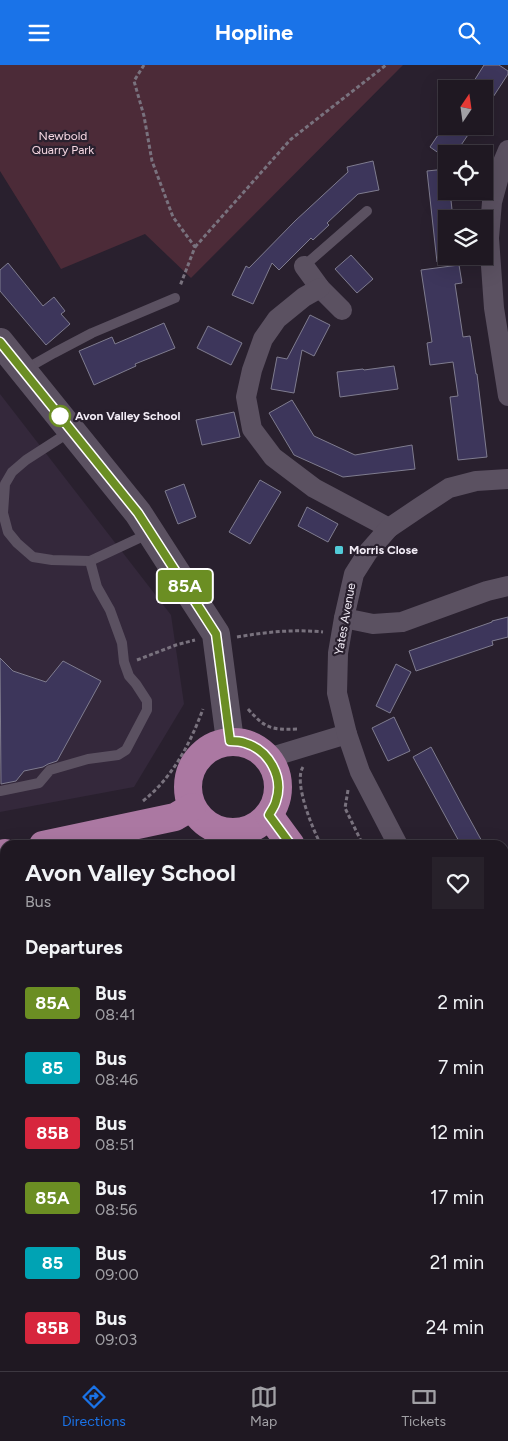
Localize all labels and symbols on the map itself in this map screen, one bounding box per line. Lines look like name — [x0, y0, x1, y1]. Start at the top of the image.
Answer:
north arrow — [438, 80, 492, 135]
park label: Newbold Quarry Park — [32, 129, 94, 157]
marker: Avon Valley School — [49, 405, 71, 427]
place label: Avon Valley School — [75, 409, 180, 423]
place label: Morris Close — [349, 543, 418, 557]
marker: Morris Close — [333, 544, 345, 556]
line badge: 85A — [156, 570, 214, 602]
street label: Yates Avenue — [332, 581, 358, 656]

